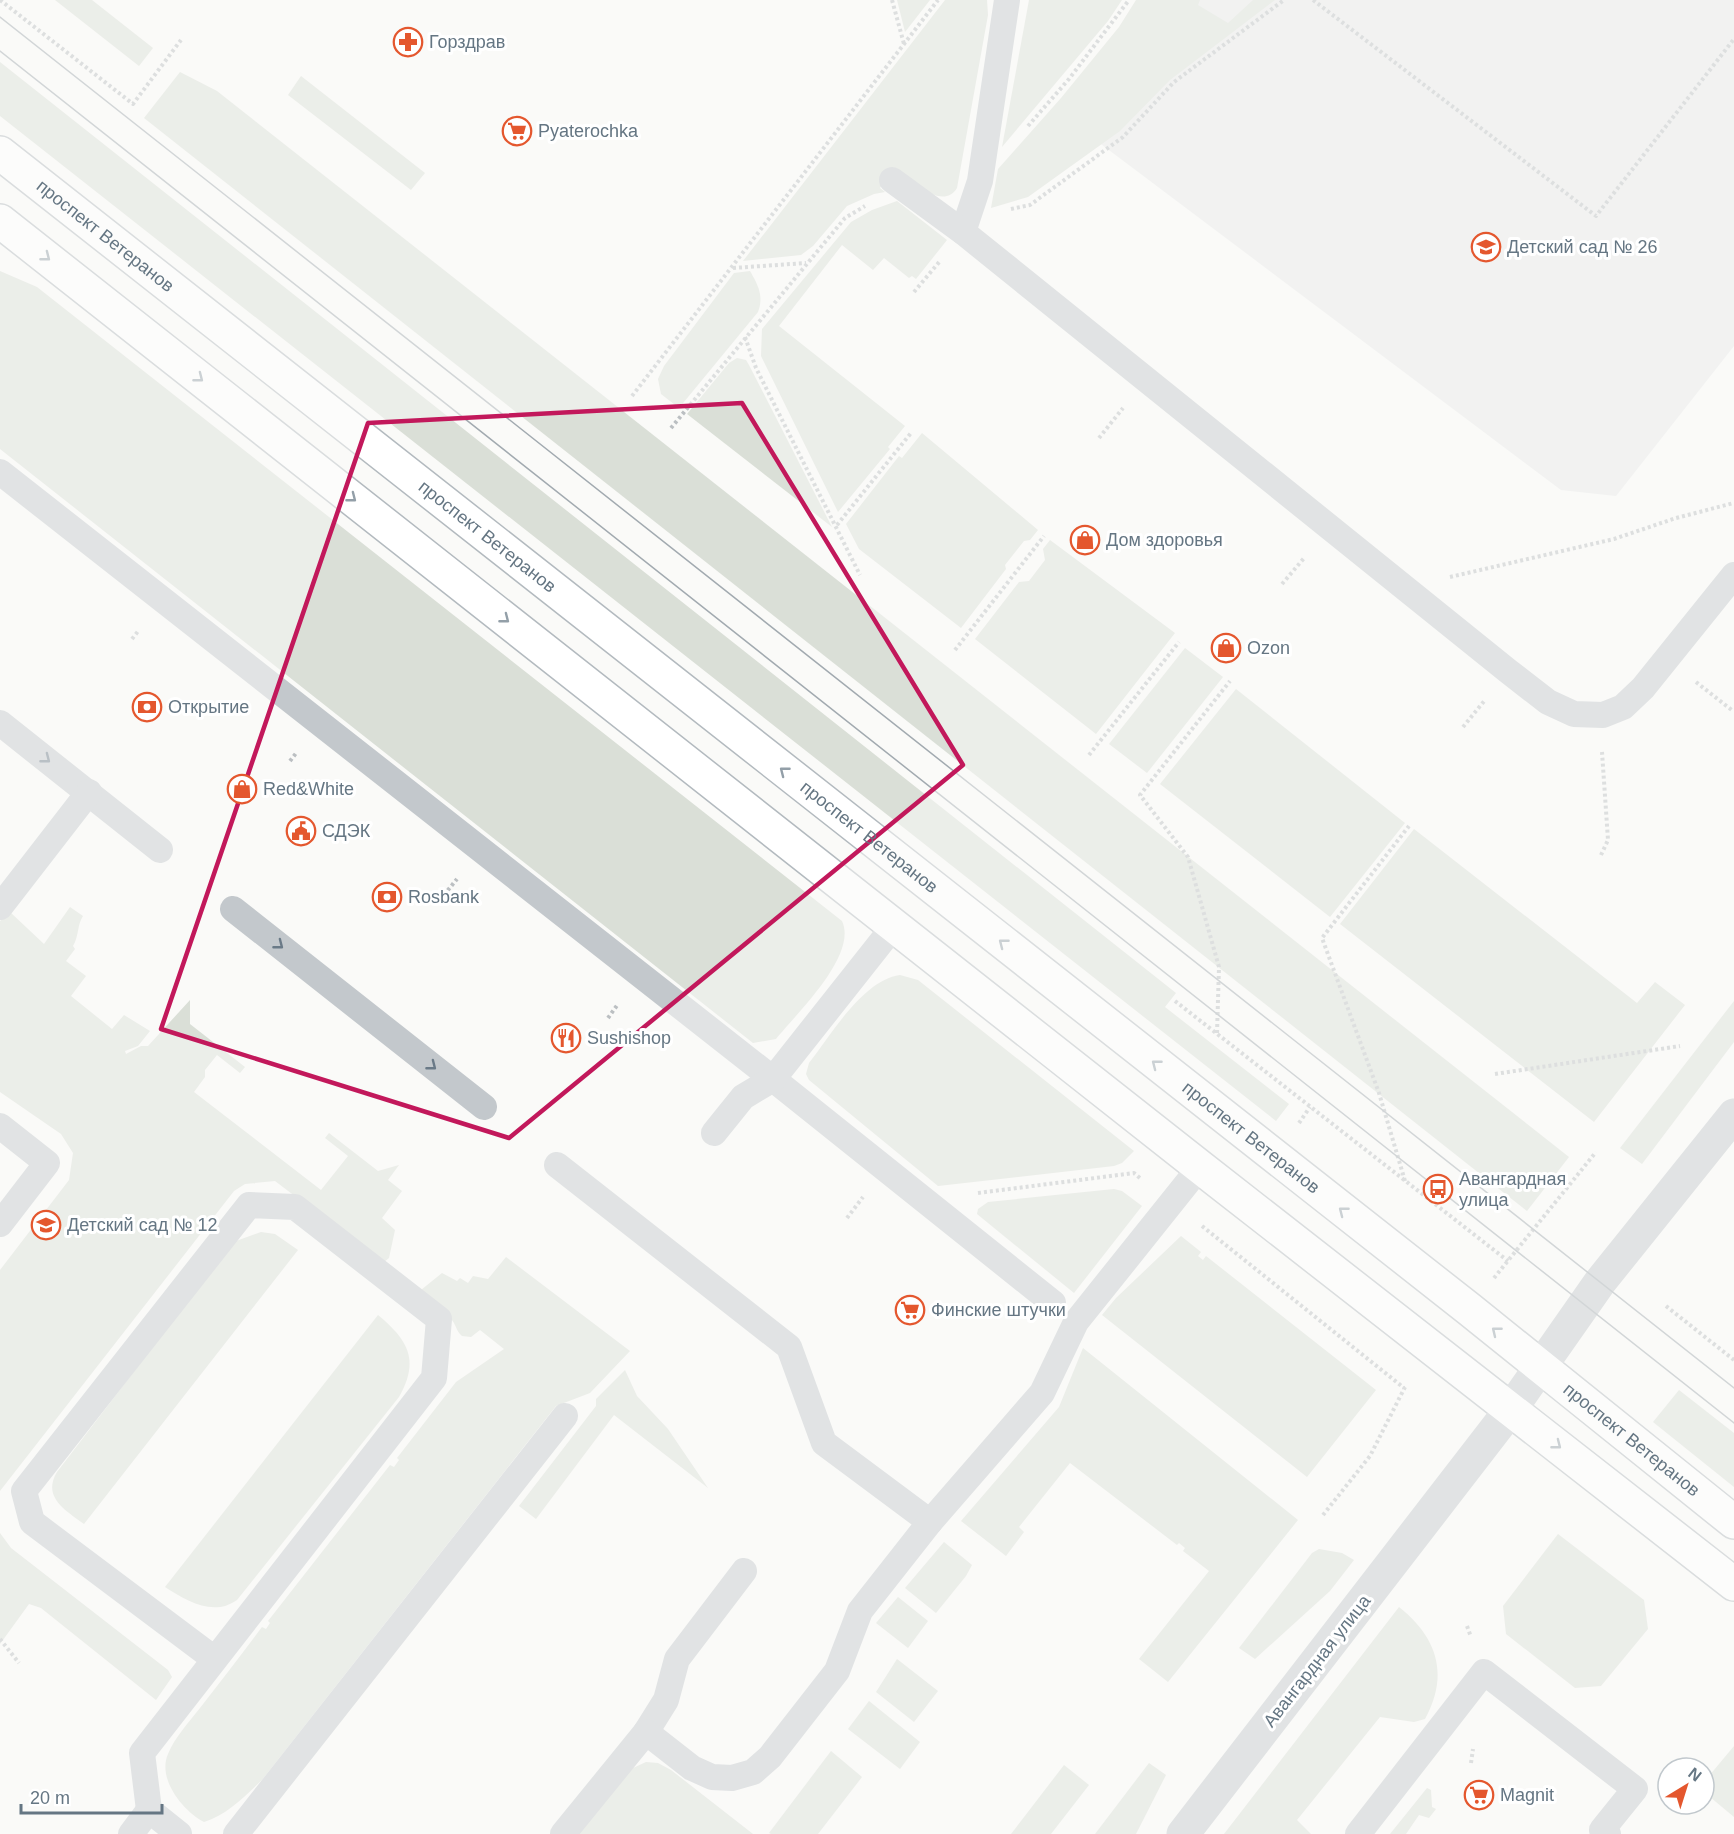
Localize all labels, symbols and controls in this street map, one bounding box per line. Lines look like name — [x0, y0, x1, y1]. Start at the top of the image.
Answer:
pharmacy icon: Горздрав — [392, 26, 424, 58]
place label: Горздрав — [429, 32, 505, 52]
supermarket icon: Pyaterochka — [501, 115, 533, 147]
place label: Pyaterochka — [538, 121, 639, 141]
street label: проспект Ветеранов — [33, 176, 178, 296]
school or university icon: Детский сад № 26 — [1470, 231, 1502, 263]
place label: Детский сад № 26 — [1507, 237, 1657, 257]
one-way arrow — [39, 249, 50, 260]
one-way arrow — [192, 370, 203, 381]
street label: проспект Ветеранов — [415, 476, 560, 597]
one-way arrow — [345, 491, 356, 502]
shop icon: Дом здоровья — [1069, 524, 1101, 556]
place label: Дом здоровья — [1106, 530, 1223, 550]
one-way arrow — [498, 612, 509, 623]
shop icon: Ozon — [1210, 632, 1242, 664]
place label: Ozon — [1247, 638, 1290, 658]
bank icon: Открытие — [131, 691, 163, 723]
place label: Открытие — [168, 697, 249, 717]
one-way arrow — [40, 752, 51, 763]
one-way arrow — [780, 767, 791, 778]
shop icon: Red&White — [226, 773, 258, 805]
street label: проспект Ветеранов — [797, 777, 942, 897]
place label: Red&White — [263, 779, 354, 799]
public building icon: СДЭК — [285, 815, 317, 847]
place label: СДЭК — [322, 821, 371, 841]
bank icon: Rosbank — [371, 881, 403, 913]
place label: Rosbank — [408, 887, 480, 907]
one-way arrow — [272, 937, 283, 948]
one-way arrow — [999, 940, 1010, 951]
restaurant icon: Sushishop — [550, 1022, 582, 1054]
place label: Sushishop — [587, 1028, 671, 1048]
one-way arrow — [425, 1058, 436, 1069]
one-way arrow — [1152, 1060, 1163, 1071]
street label: проспект Ветеранов — [1179, 1077, 1324, 1198]
place label: Авангардная улица — [1459, 1169, 1566, 1210]
bus stop icon: Авангардная улица — [1422, 1173, 1454, 1205]
one-way arrow — [1338, 1207, 1349, 1218]
school or university icon: Детский сад № 12 — [30, 1209, 62, 1241]
place label: Детский сад № 12 — [67, 1215, 217, 1235]
supermarket icon: Финские штучки — [894, 1294, 926, 1326]
place label: Финские штучки — [931, 1300, 1066, 1320]
one-way arrow — [1491, 1328, 1502, 1339]
street label: проспект Ветеранов — [1560, 1379, 1704, 1500]
one-way arrow — [1550, 1438, 1561, 1449]
street label: Авангардная улица — [1259, 1590, 1375, 1731]
north arrow — [1656, 1756, 1716, 1816]
text: N — [1685, 1764, 1705, 1785]
scale bar — [21, 1777, 162, 1815]
supermarket icon: Magnit — [1463, 1779, 1495, 1811]
place label: Magnit — [1500, 1785, 1554, 1805]
text: 20 m — [30, 1788, 70, 1808]

